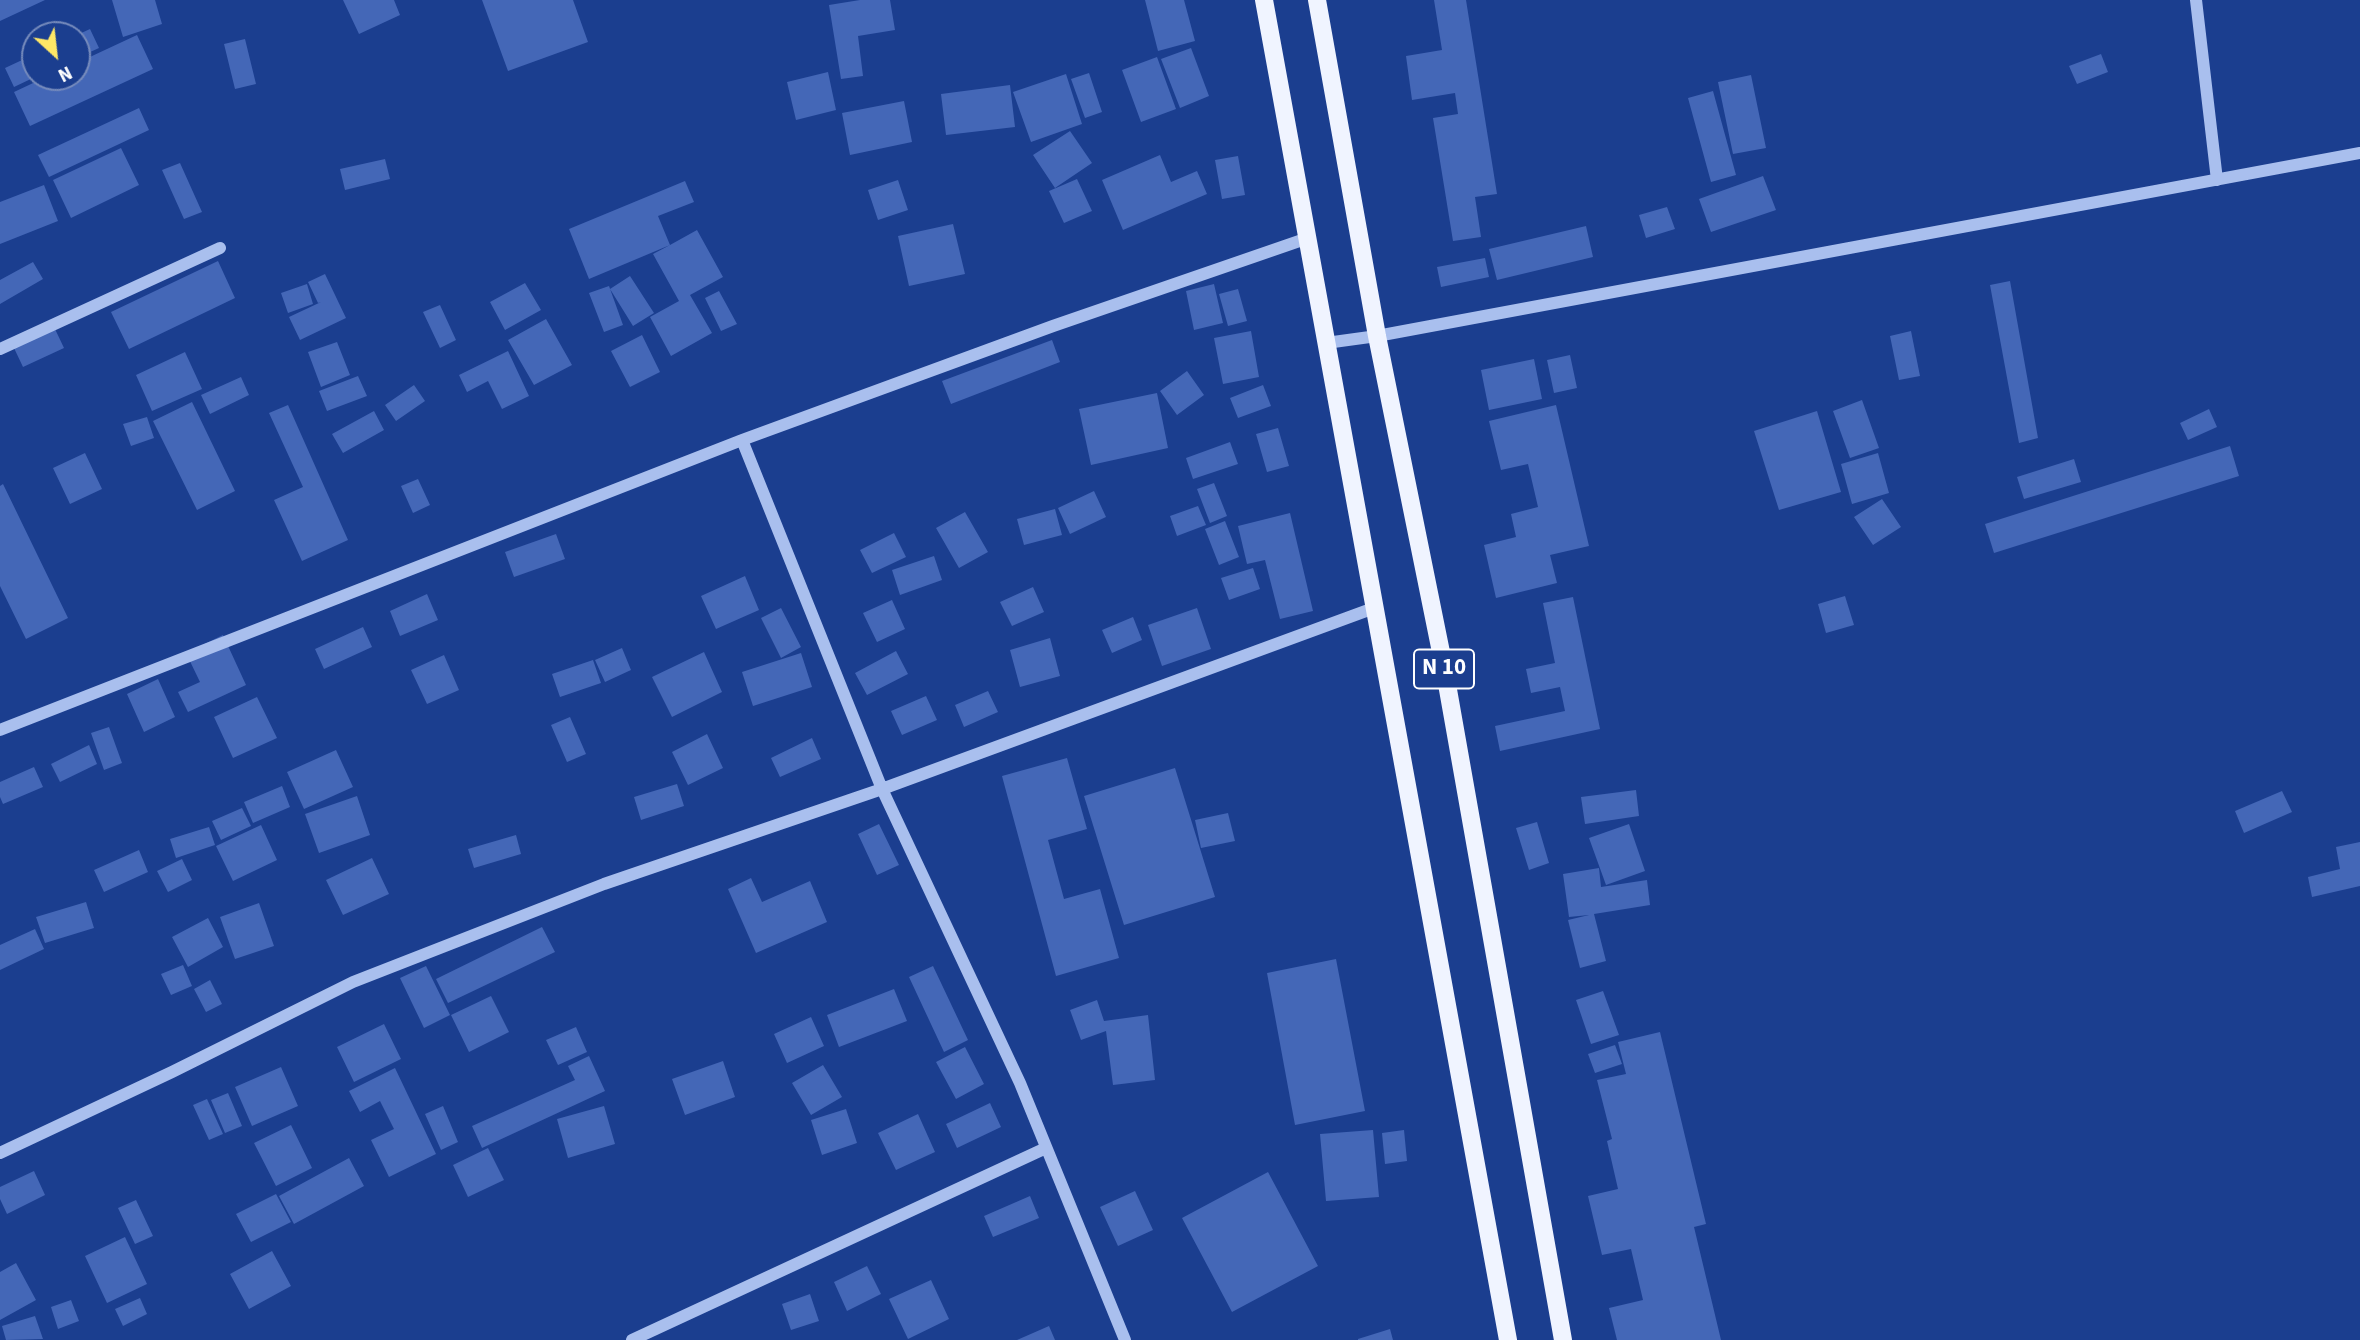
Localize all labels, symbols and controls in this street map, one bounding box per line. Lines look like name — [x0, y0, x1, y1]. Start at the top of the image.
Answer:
north arrow — [21, 21, 91, 91]
text: N — [53, 58, 77, 88]
road number: N 10 — [1414, 650, 1474, 688]

